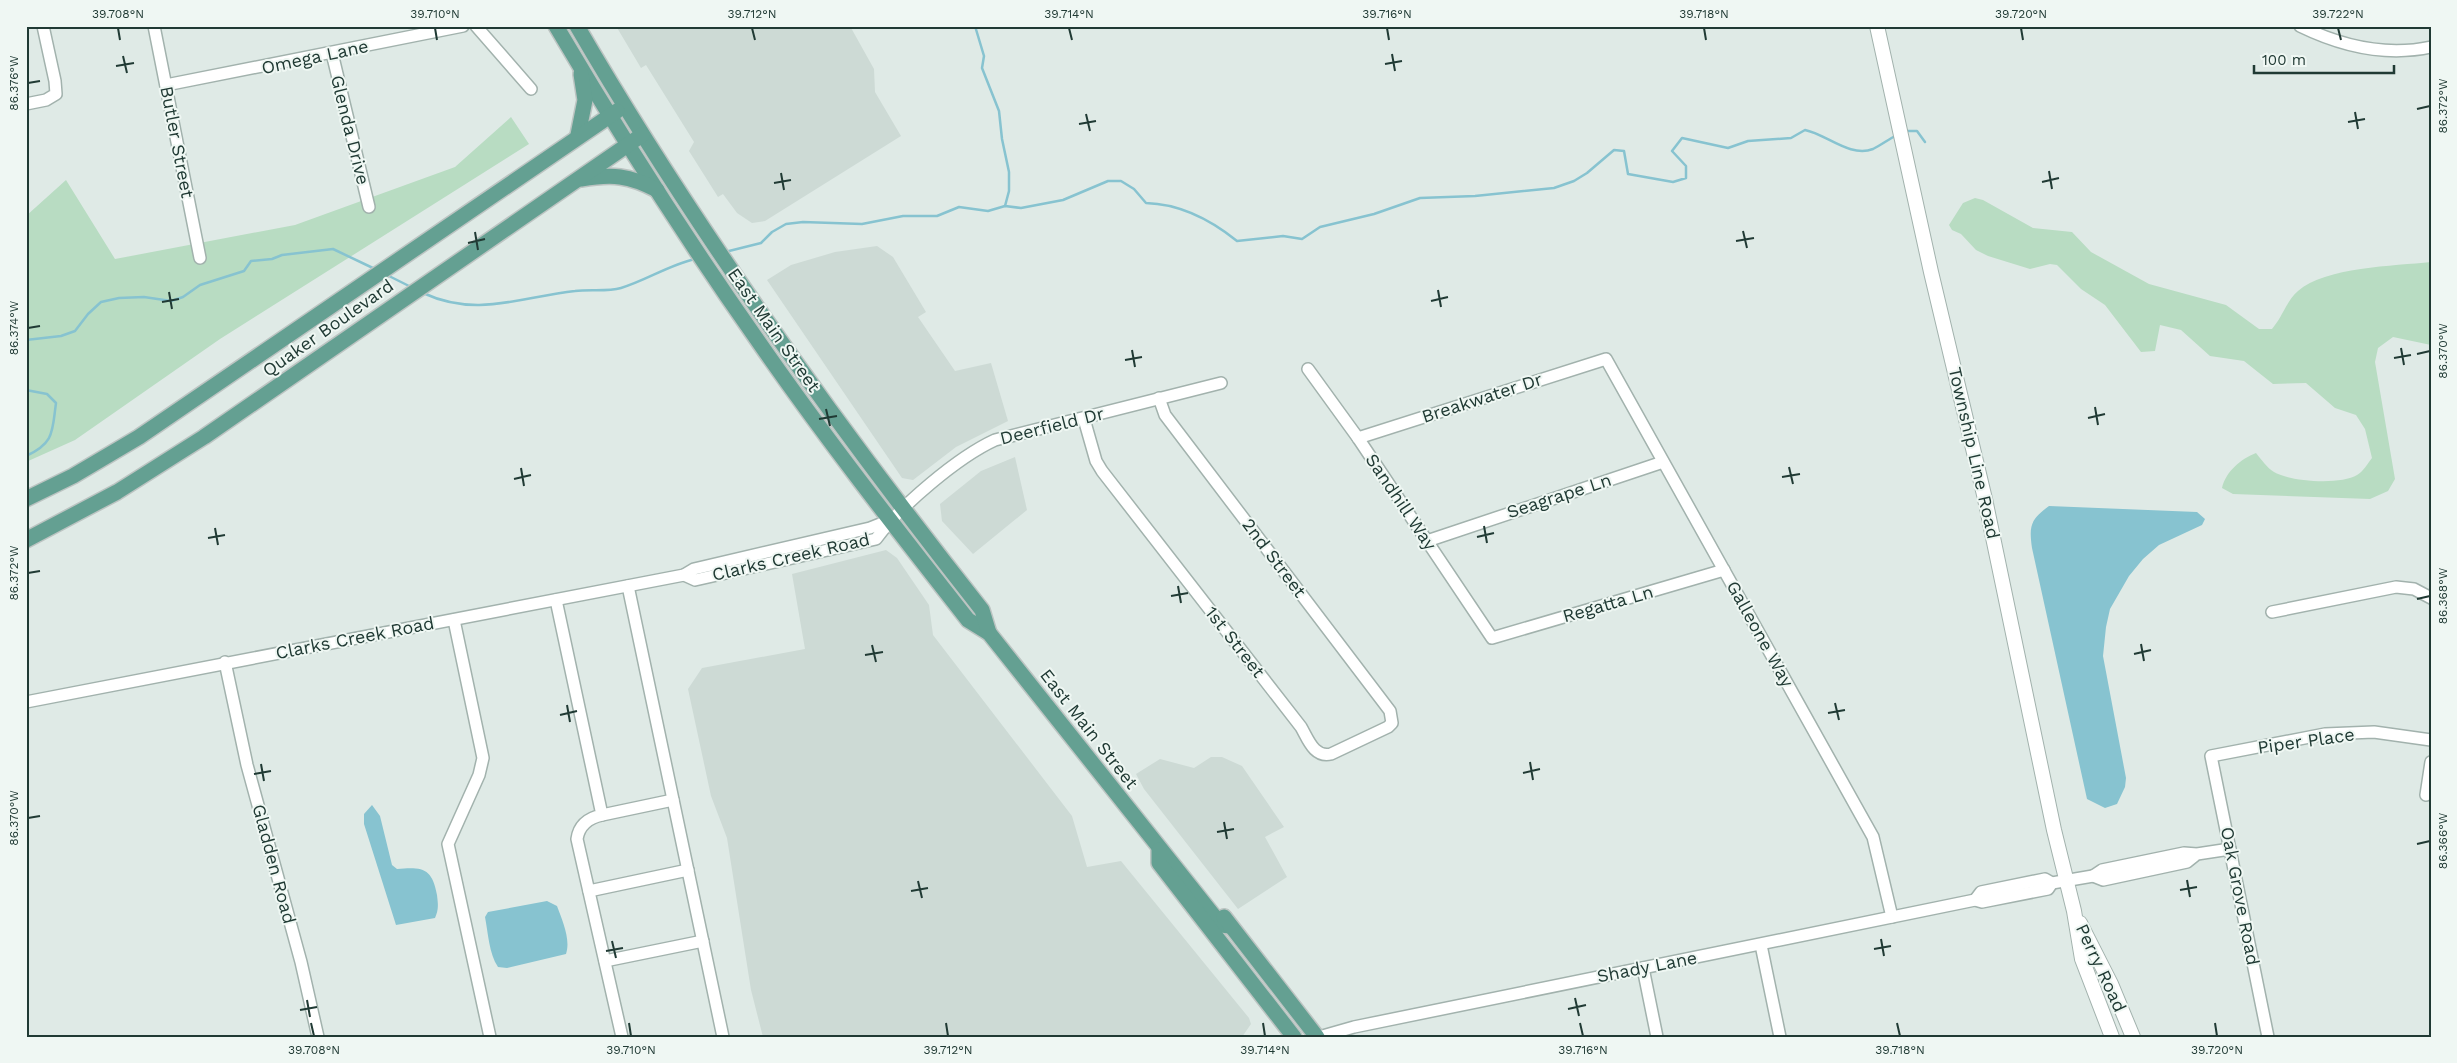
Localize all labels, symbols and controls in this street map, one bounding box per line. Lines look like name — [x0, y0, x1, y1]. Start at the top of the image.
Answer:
text: 39.708°N — [92, 7, 144, 21]
text: 39.710°N — [410, 7, 460, 21]
text: 39.712°N — [727, 7, 777, 21]
text: 39.714°N — [1044, 7, 1094, 21]
text: 39.716°N — [1362, 7, 1412, 21]
text: 39.718°N — [1679, 7, 1729, 21]
text: 39.720°N — [1995, 7, 2047, 21]
text: 39.722°N — [2312, 7, 2364, 21]
street label: Omega Lane — [259, 35, 370, 78]
scale bar — [2254, 42, 2394, 74]
text: 100 m — [2262, 51, 2306, 69]
text: 86.376°W — [7, 55, 21, 111]
street label: Glenda Drive — [327, 73, 374, 187]
text: 86.372°W — [2436, 78, 2450, 134]
street label: Butler Street — [156, 84, 199, 200]
street label: East Main Street — [724, 264, 825, 396]
street label: Quaker Boulevard — [258, 275, 397, 381]
text: 86.374°W — [7, 300, 21, 355]
text: 86.370°W — [2436, 323, 2450, 379]
street label: Township Line Road — [1945, 365, 2004, 541]
street label: Breakwater Dr — [1419, 368, 1545, 427]
street label: Deerfield Dr — [998, 402, 1106, 449]
street label: Sandhill Way — [1362, 450, 1442, 554]
street label: Seagrape Ln — [1504, 469, 1614, 522]
street label: 2nd Street — [1238, 514, 1311, 602]
street label: Clarks Creek Road — [710, 528, 872, 585]
text: 86.372°W — [7, 545, 21, 601]
text: 86.368°W — [2436, 567, 2450, 624]
street label: Galleone Way — [1723, 577, 1799, 691]
street label: Regatta Ln — [1560, 581, 1656, 626]
street label: 1st Street — [1201, 602, 1270, 682]
street label: Clarks Creek Road — [274, 612, 436, 663]
street label: East Main Street — [1036, 664, 1143, 793]
street label: Piper Place — [2256, 723, 2356, 758]
text: 86.370°W — [7, 790, 21, 846]
street label: Gladden Road — [248, 802, 301, 926]
text: 86.366°W — [2436, 812, 2450, 869]
street label: Oak Grove Road — [2217, 825, 2264, 967]
street label: Perry Road — [2072, 920, 2131, 1015]
street label: Shady Lane — [1595, 947, 1699, 987]
text: 39.708°N — [288, 1043, 340, 1057]
text: 39.710°N — [606, 1043, 656, 1057]
text: 39.712°N — [923, 1043, 973, 1057]
text: 39.714°N — [1240, 1043, 1290, 1057]
text: 39.716°N — [1558, 1043, 1608, 1057]
text: 39.718°N — [1875, 1043, 1925, 1057]
text: 39.720°N — [2191, 1043, 2243, 1057]

